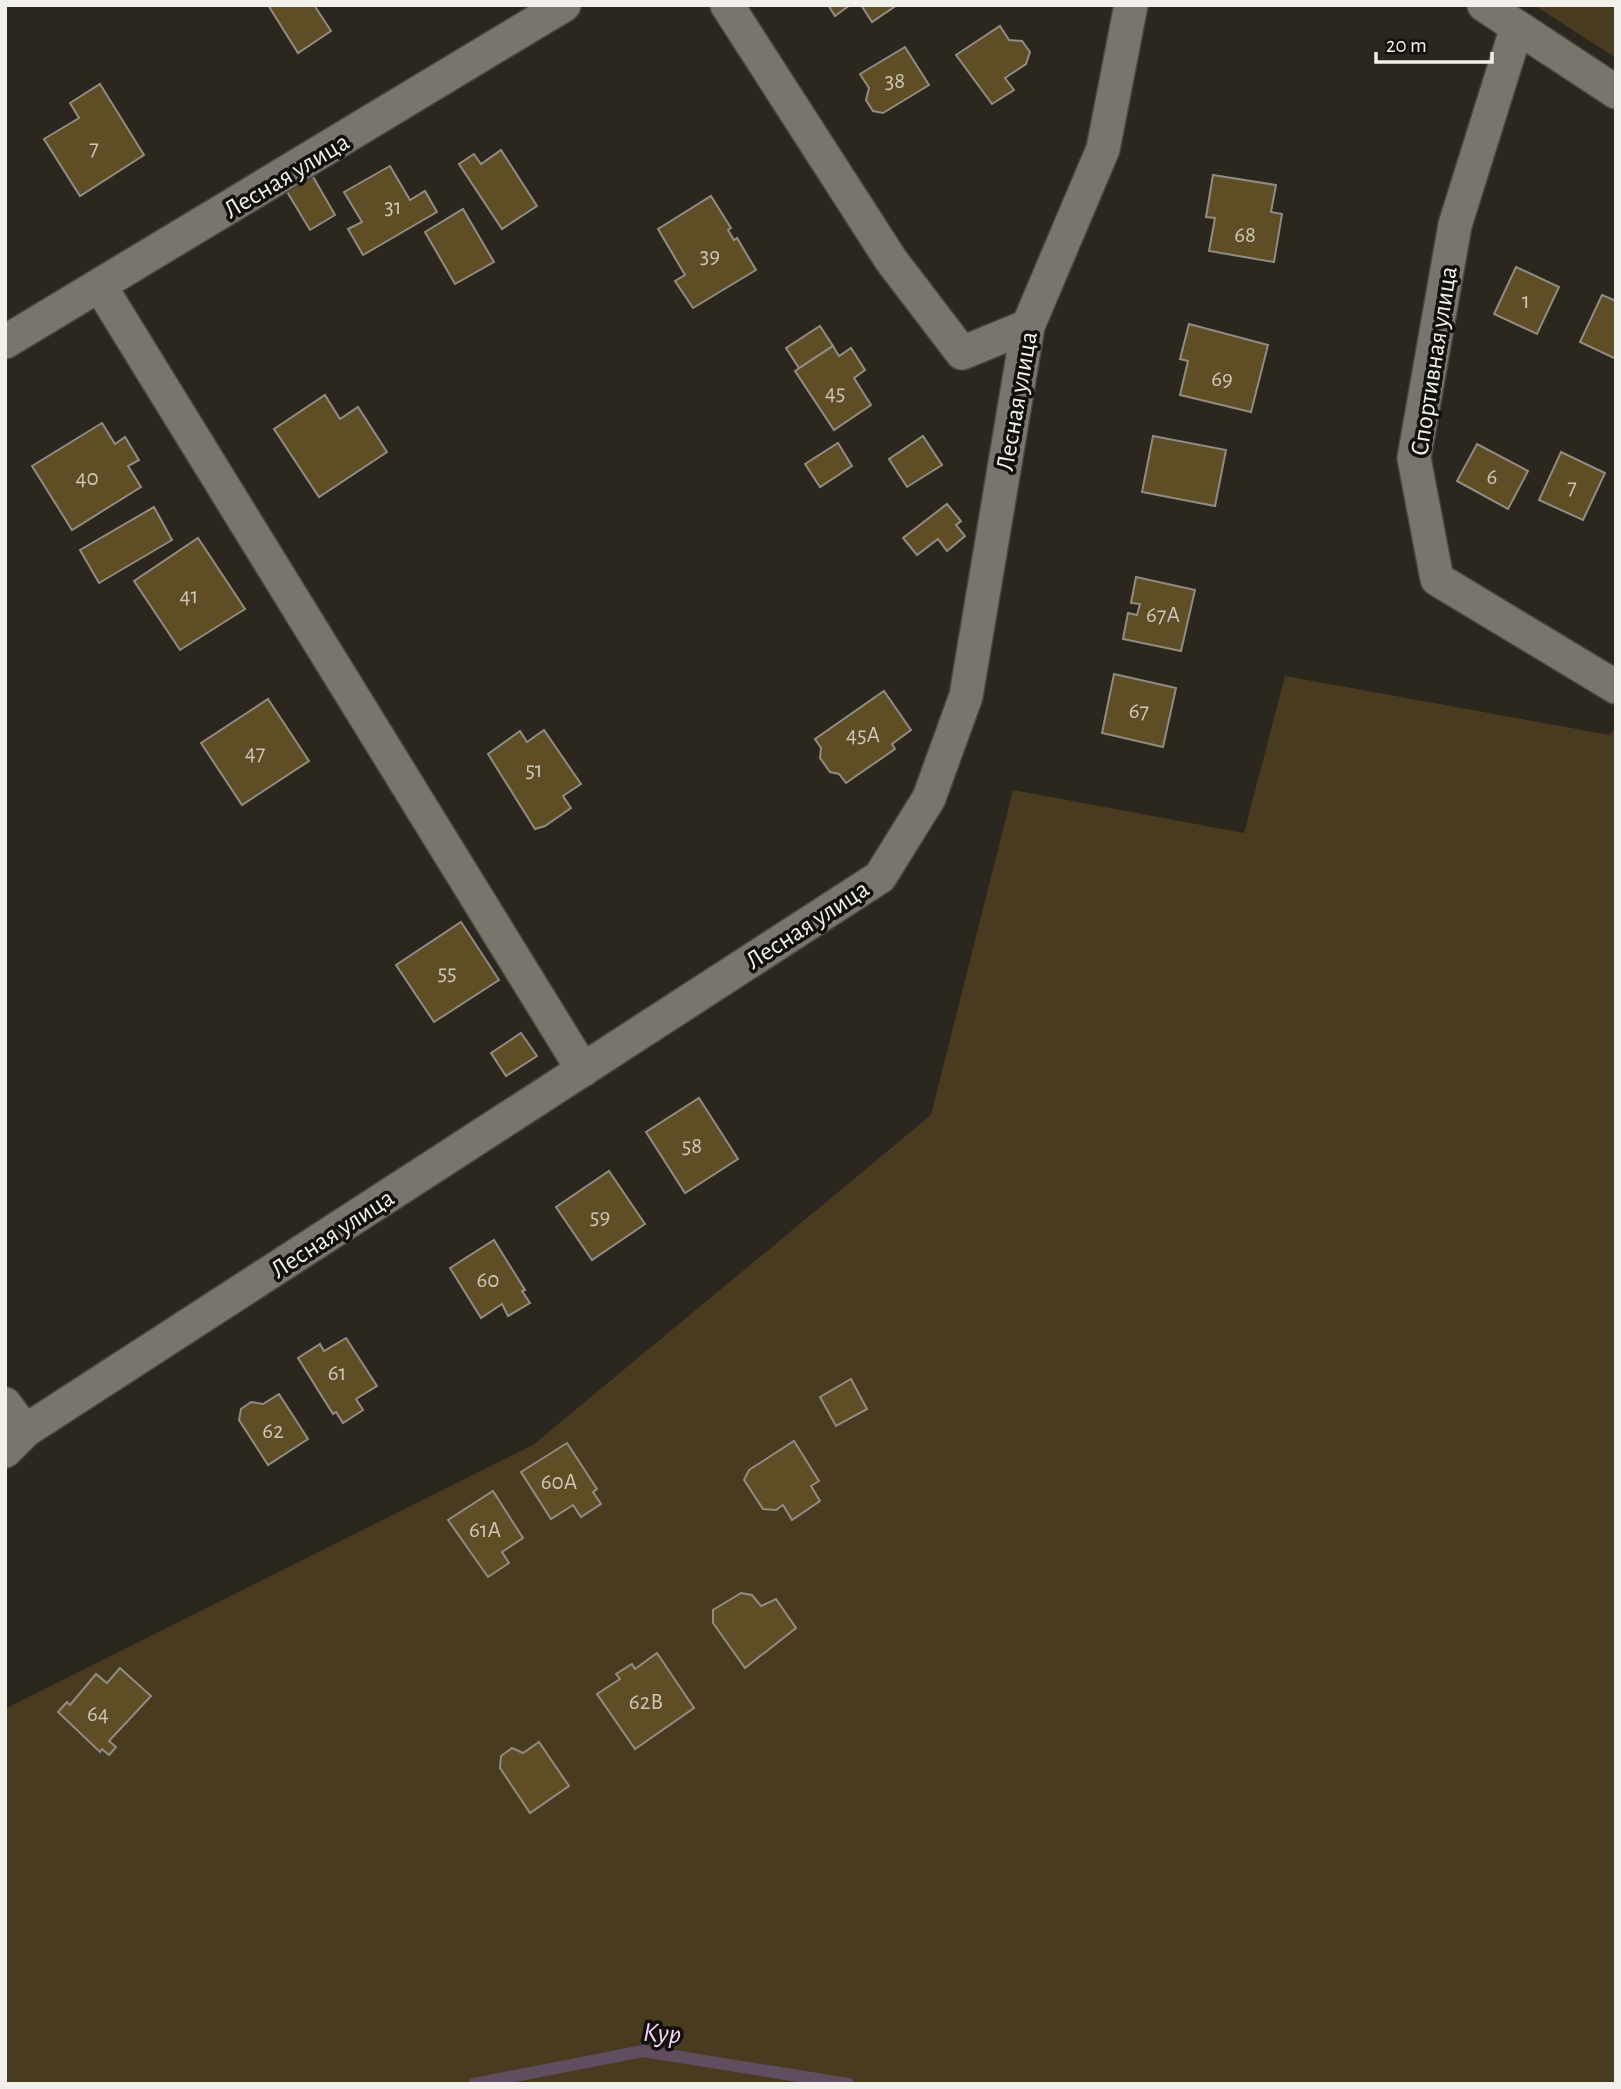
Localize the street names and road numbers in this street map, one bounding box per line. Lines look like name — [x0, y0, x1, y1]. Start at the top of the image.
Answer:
street label: Лесная улица — [219, 128, 354, 223]
street label: Спортивная улица — [1406, 264, 1462, 458]
street label: Лесная улица — [992, 329, 1042, 473]
street label: Лесная улица — [741, 875, 874, 974]
street label: Лесная улица — [266, 1184, 399, 1283]

